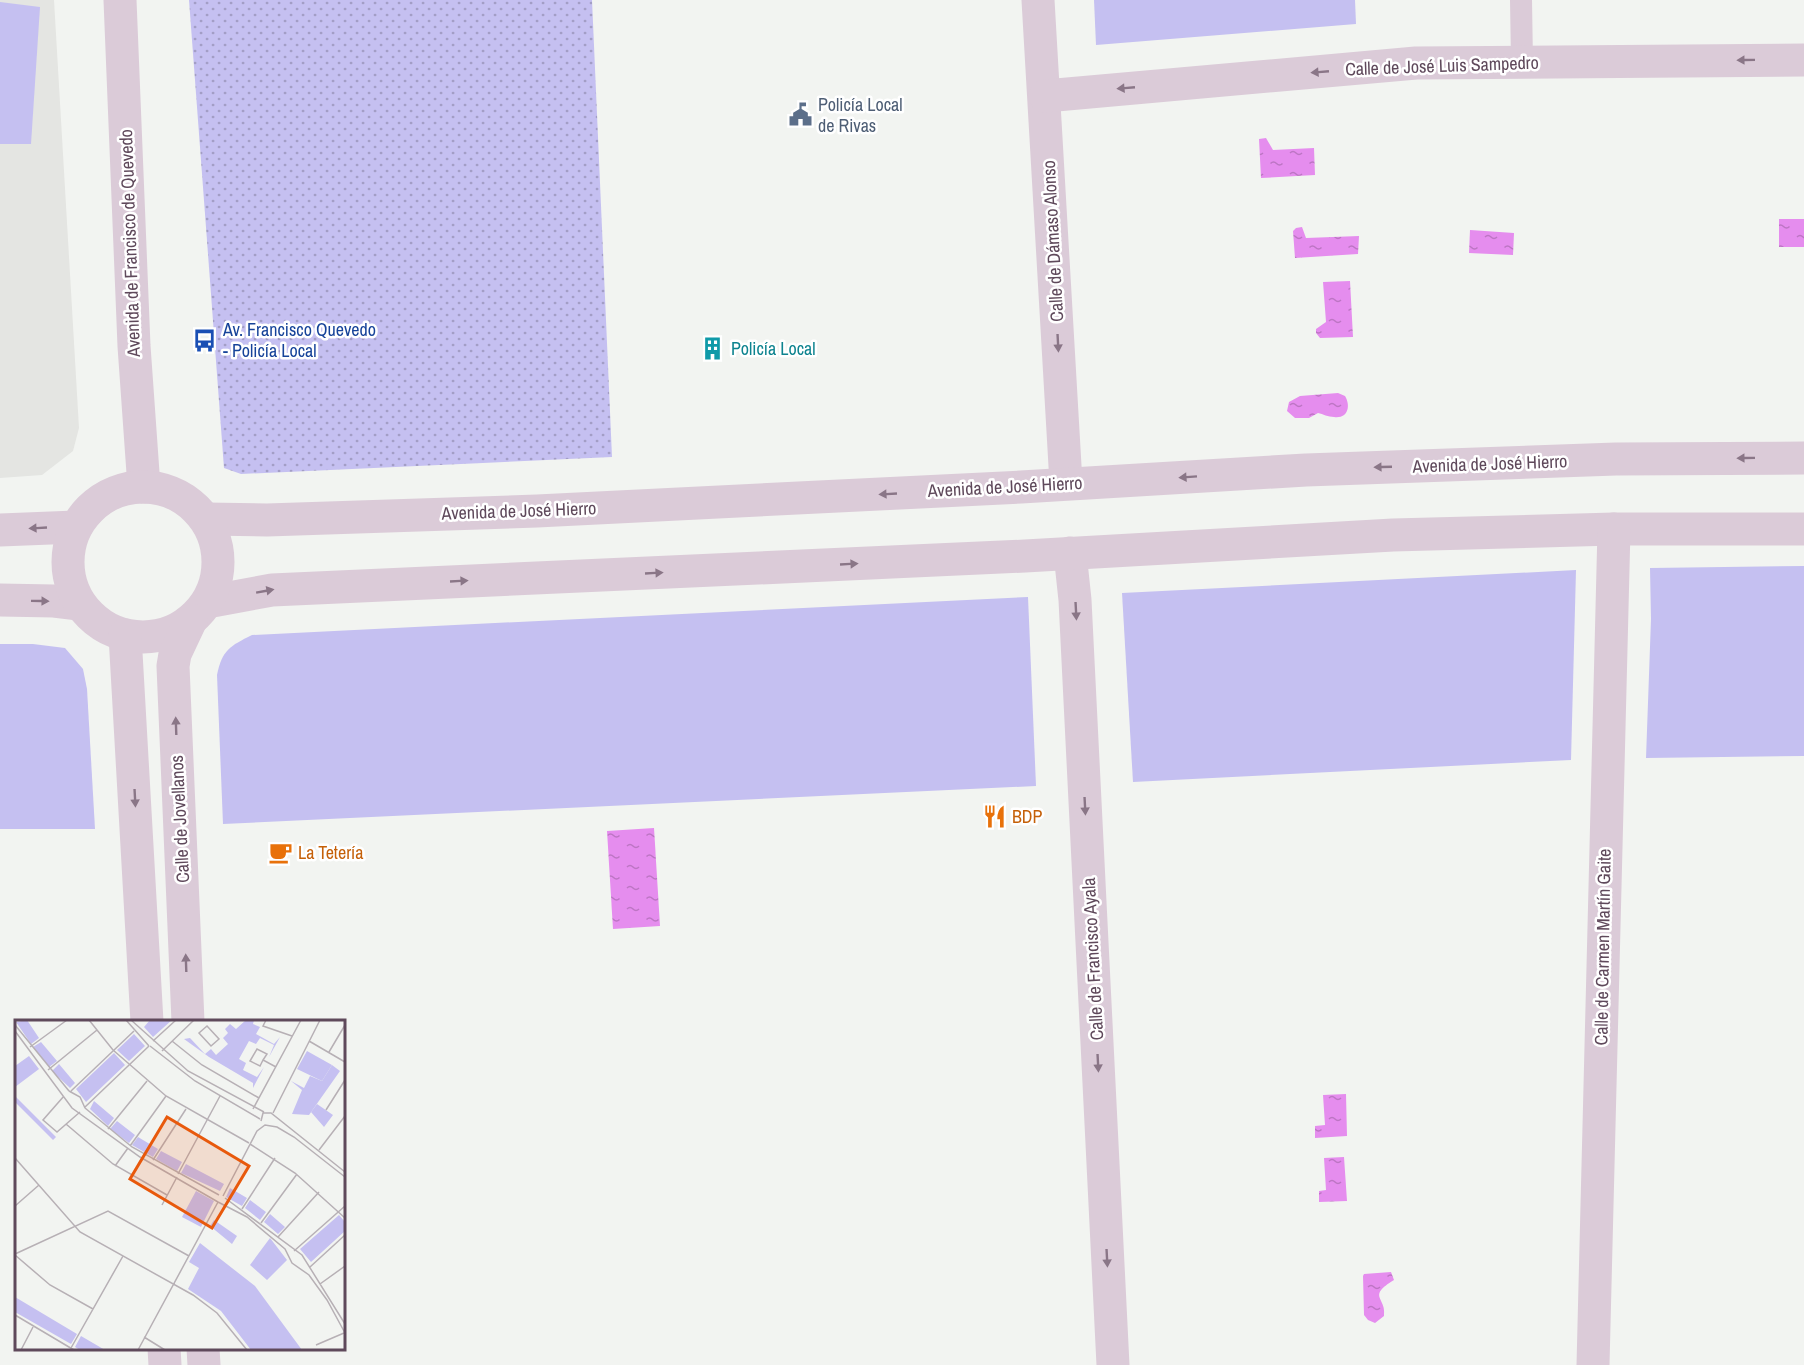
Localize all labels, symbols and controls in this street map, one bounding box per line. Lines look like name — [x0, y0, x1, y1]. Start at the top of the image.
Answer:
street label: Calle de José Luis Sampedro — [1345, 50, 1539, 81]
one-way arrow — [1736, 55, 1755, 65]
one-way arrow — [1310, 67, 1329, 77]
one-way arrow — [1116, 84, 1135, 93]
place label: Policía Local de Rivas — [818, 92, 903, 138]
public building icon: Policía Local de Rivas — [787, 102, 813, 128]
street label: Avenida de Francisco de Quevedo — [113, 129, 146, 358]
street label: Calle de Dámaso Alonso — [1036, 160, 1069, 322]
place label: Av. Francisco Quevedo - Policía Local — [222, 317, 376, 363]
bus stop icon: Av. Francisco Quevedo - Policía Local — [192, 327, 218, 353]
one-way arrow — [1054, 334, 1063, 353]
building icon: Policía Local — [700, 336, 726, 362]
place label: Policía Local — [731, 336, 816, 361]
street label: Avenida de José Hierro — [1411, 448, 1568, 479]
one-way arrow — [1736, 453, 1755, 463]
one-way arrow — [1373, 463, 1392, 472]
street label: Avenida de José Hierro — [926, 470, 1083, 503]
one-way arrow — [1178, 473, 1197, 482]
one-way arrow — [879, 489, 898, 498]
street label: Avenida de José Hierro — [440, 495, 597, 526]
one-way arrow — [28, 524, 47, 533]
one-way arrow — [839, 559, 858, 568]
one-way arrow — [644, 568, 663, 577]
one-way arrow — [450, 577, 469, 586]
one-way arrow — [255, 587, 274, 596]
one-way arrow — [30, 596, 49, 605]
one-way arrow — [1071, 601, 1080, 620]
one-way arrow — [171, 717, 180, 736]
street label: Calle de Jovellanos — [164, 754, 195, 884]
one-way arrow — [130, 789, 139, 808]
one-way arrow — [1081, 796, 1090, 815]
restaurant icon: BDP — [981, 804, 1007, 830]
place label: BDP — [1012, 804, 1043, 829]
cafe icon: La Tetería — [267, 840, 293, 866]
place label: La Tetería — [298, 840, 363, 865]
street label: Calle de Carmen Martín Gaite — [1588, 848, 1617, 1046]
street label: Calle de Francisco Ayala — [1076, 877, 1109, 1041]
one-way arrow — [181, 954, 191, 973]
inset map — [15, 1020, 345, 1350]
one-way arrow — [1093, 1054, 1102, 1073]
one-way arrow — [1103, 1248, 1112, 1267]

